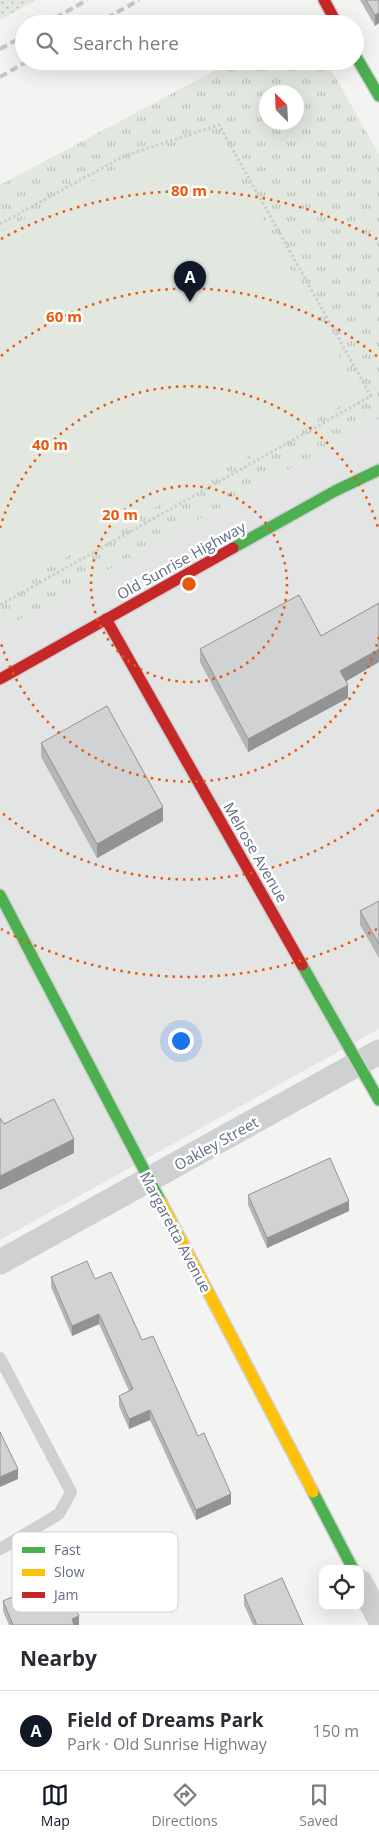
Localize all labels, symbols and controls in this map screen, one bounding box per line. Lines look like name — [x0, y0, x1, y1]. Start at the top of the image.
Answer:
search box — [15, 15, 364, 70]
icon: search — [33, 29, 61, 57]
text: Search here — [73, 30, 179, 56]
north arrow — [259, 85, 304, 130]
text: 80 m — [171, 180, 207, 200]
pin: A — [174, 261, 206, 302]
text: 60 m — [46, 306, 82, 326]
text: 40 m — [32, 434, 68, 454]
text: 20 m — [102, 504, 138, 524]
street label: Old Sunrise Highway — [113, 516, 249, 604]
centre of rings — [180, 575, 198, 593]
street label: Melrose Avenue — [219, 798, 293, 906]
your location — [168, 1028, 194, 1054]
street label: Oakley Street — [170, 1112, 262, 1174]
street label: Margaretta Avenue — [136, 1168, 216, 1296]
legend — [12, 1532, 178, 1612]
text: Fast — [54, 1540, 81, 1559]
text: Slow — [54, 1562, 85, 1581]
map controls — [319, 1565, 364, 1610]
button: locate — [319, 1565, 364, 1610]
text: Jam — [52, 1585, 79, 1604]
text: Nearby — [20, 1644, 97, 1672]
text: Field of Dreams Park — [67, 1707, 264, 1733]
text: A — [30, 1720, 42, 1742]
text: 150 m — [313, 1720, 359, 1742]
text: Park · Old Sunrise Highway — [67, 1733, 267, 1755]
tab: Map — [41, 1781, 70, 1830]
tab: Directions — [151, 1781, 218, 1830]
tab: Saved — [299, 1781, 338, 1830]

